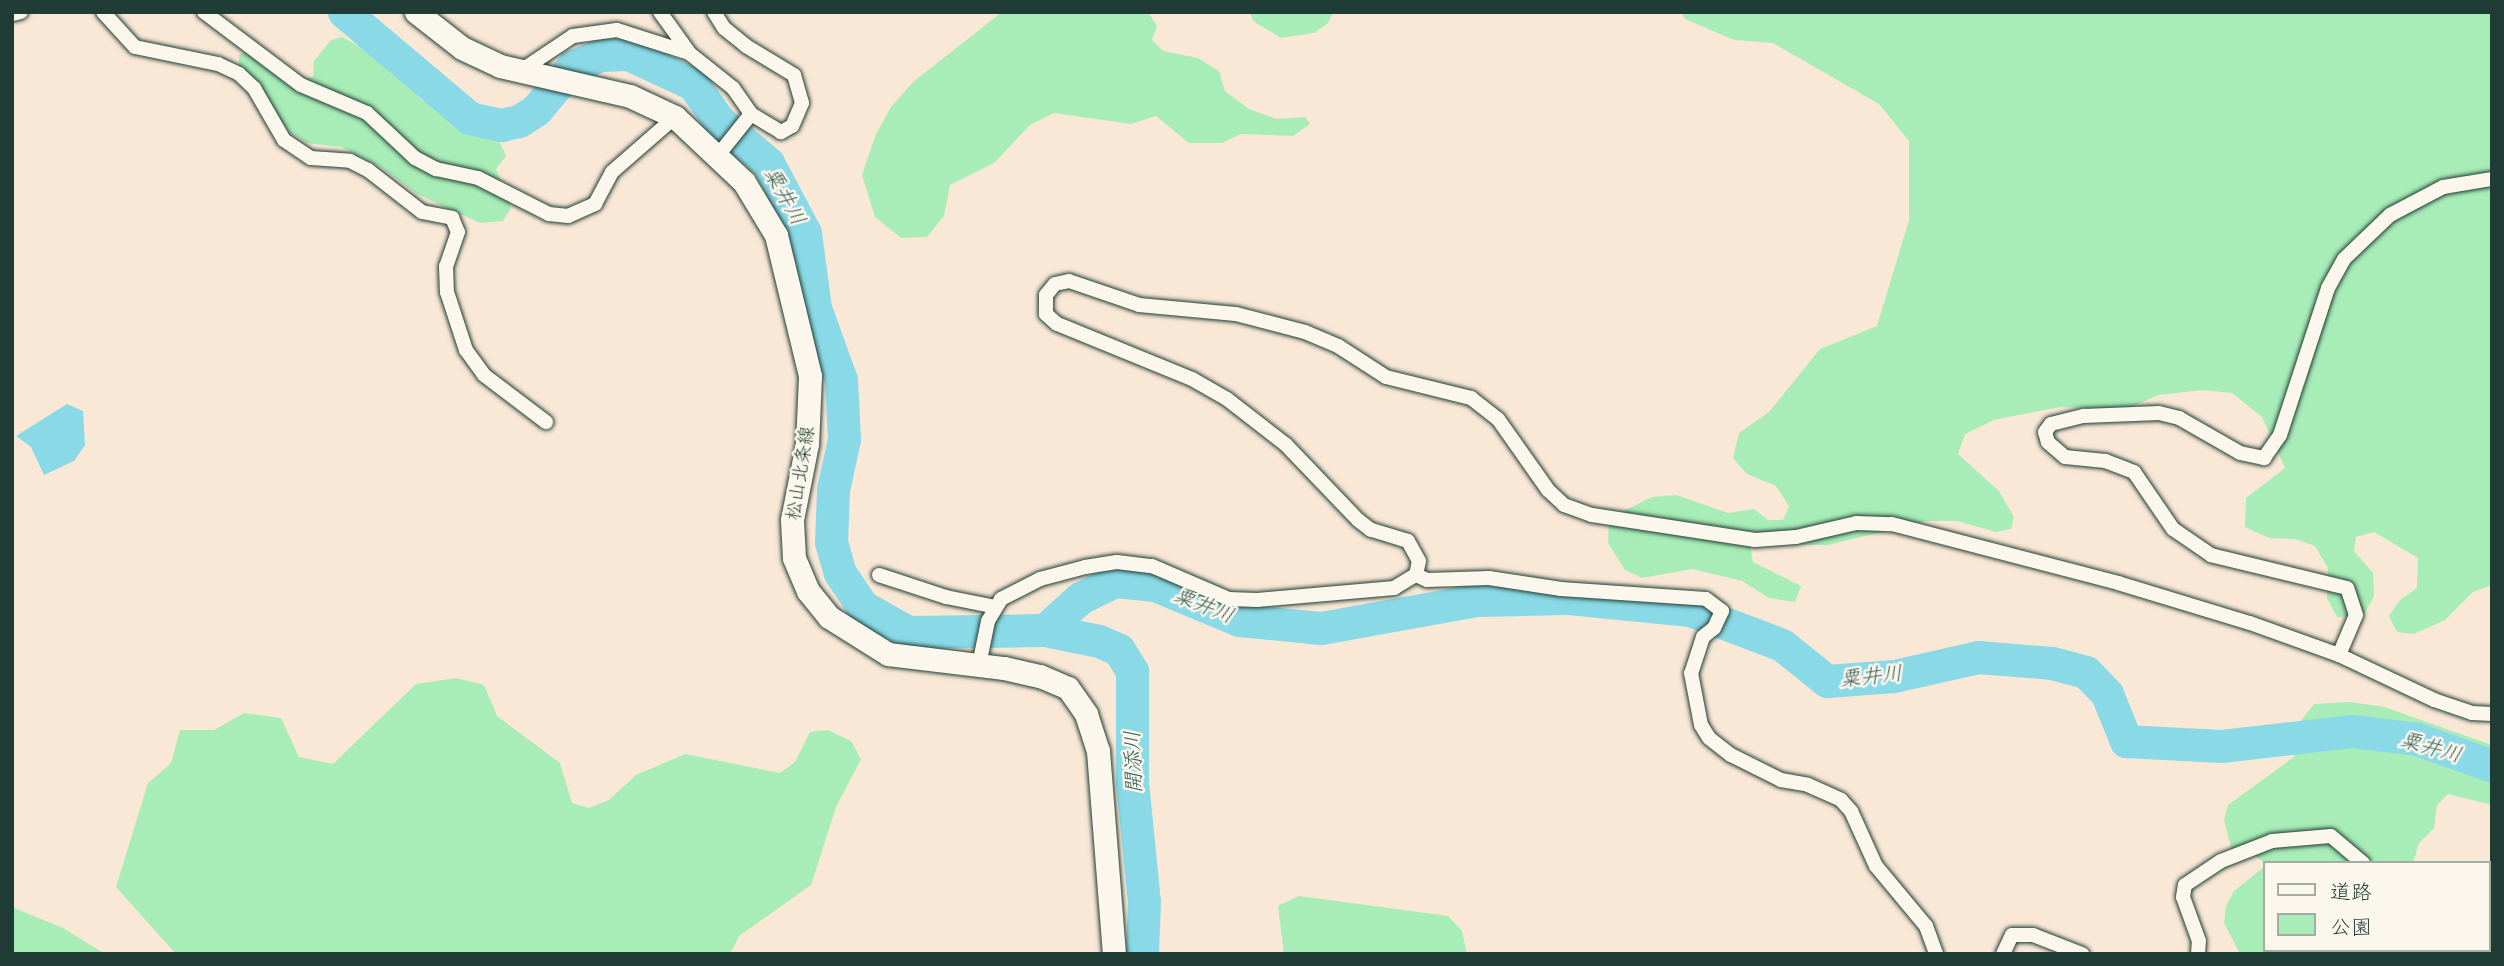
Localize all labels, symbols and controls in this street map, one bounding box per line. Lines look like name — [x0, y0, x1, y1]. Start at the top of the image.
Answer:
water label: 粟井川 — [759, 162, 811, 230]
street label: 松山北条線 — [782, 424, 820, 522]
water label: 粟井川 — [1170, 582, 1238, 628]
water label: 粟井川 — [1838, 660, 1904, 692]
water label: 粟井川 — [2397, 726, 2465, 768]
water label: 開添川 — [1119, 730, 1147, 794]
legend — [2262, 861, 2490, 952]
text: 道路 — [2330, 880, 2372, 904]
text: 公園 — [2330, 915, 2372, 939]

